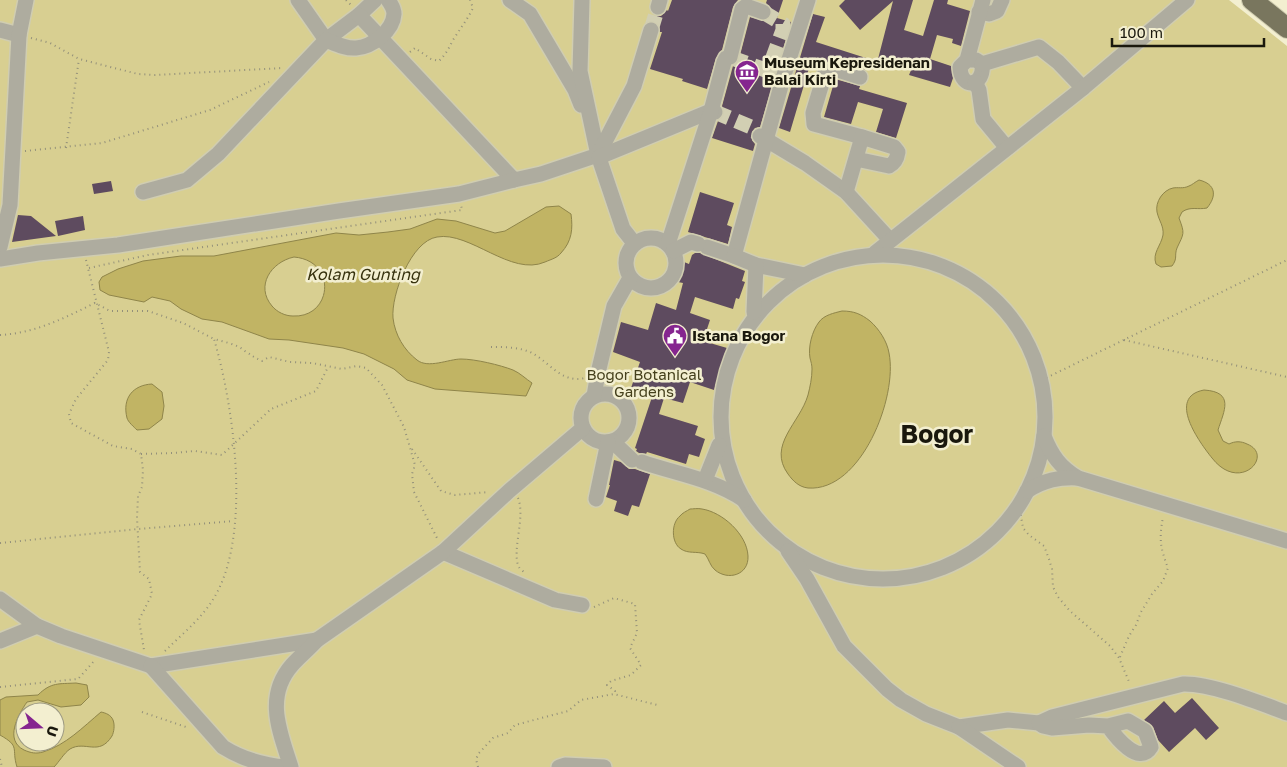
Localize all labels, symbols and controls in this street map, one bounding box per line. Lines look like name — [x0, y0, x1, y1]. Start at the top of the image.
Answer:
scale bar — [1112, 15, 1264, 47]
text: 100 m — [1120, 23, 1163, 41]
place label: Museum Kepresidenan Balai Kirti — [764, 53, 930, 88]
museum icon: Museum Kepresidenan Balai Kirti — [734, 59, 760, 93]
water label: Kolam Gunting — [306, 264, 421, 284]
public building icon: Istana Bogor — [662, 323, 688, 357]
place label: Istana Bogor — [692, 326, 785, 344]
park label: Bogor Botanical Gardens — [586, 365, 702, 400]
district label: Bogor — [901, 418, 974, 449]
north arrow — [15, 702, 65, 752]
text: U — [43, 724, 62, 739]

